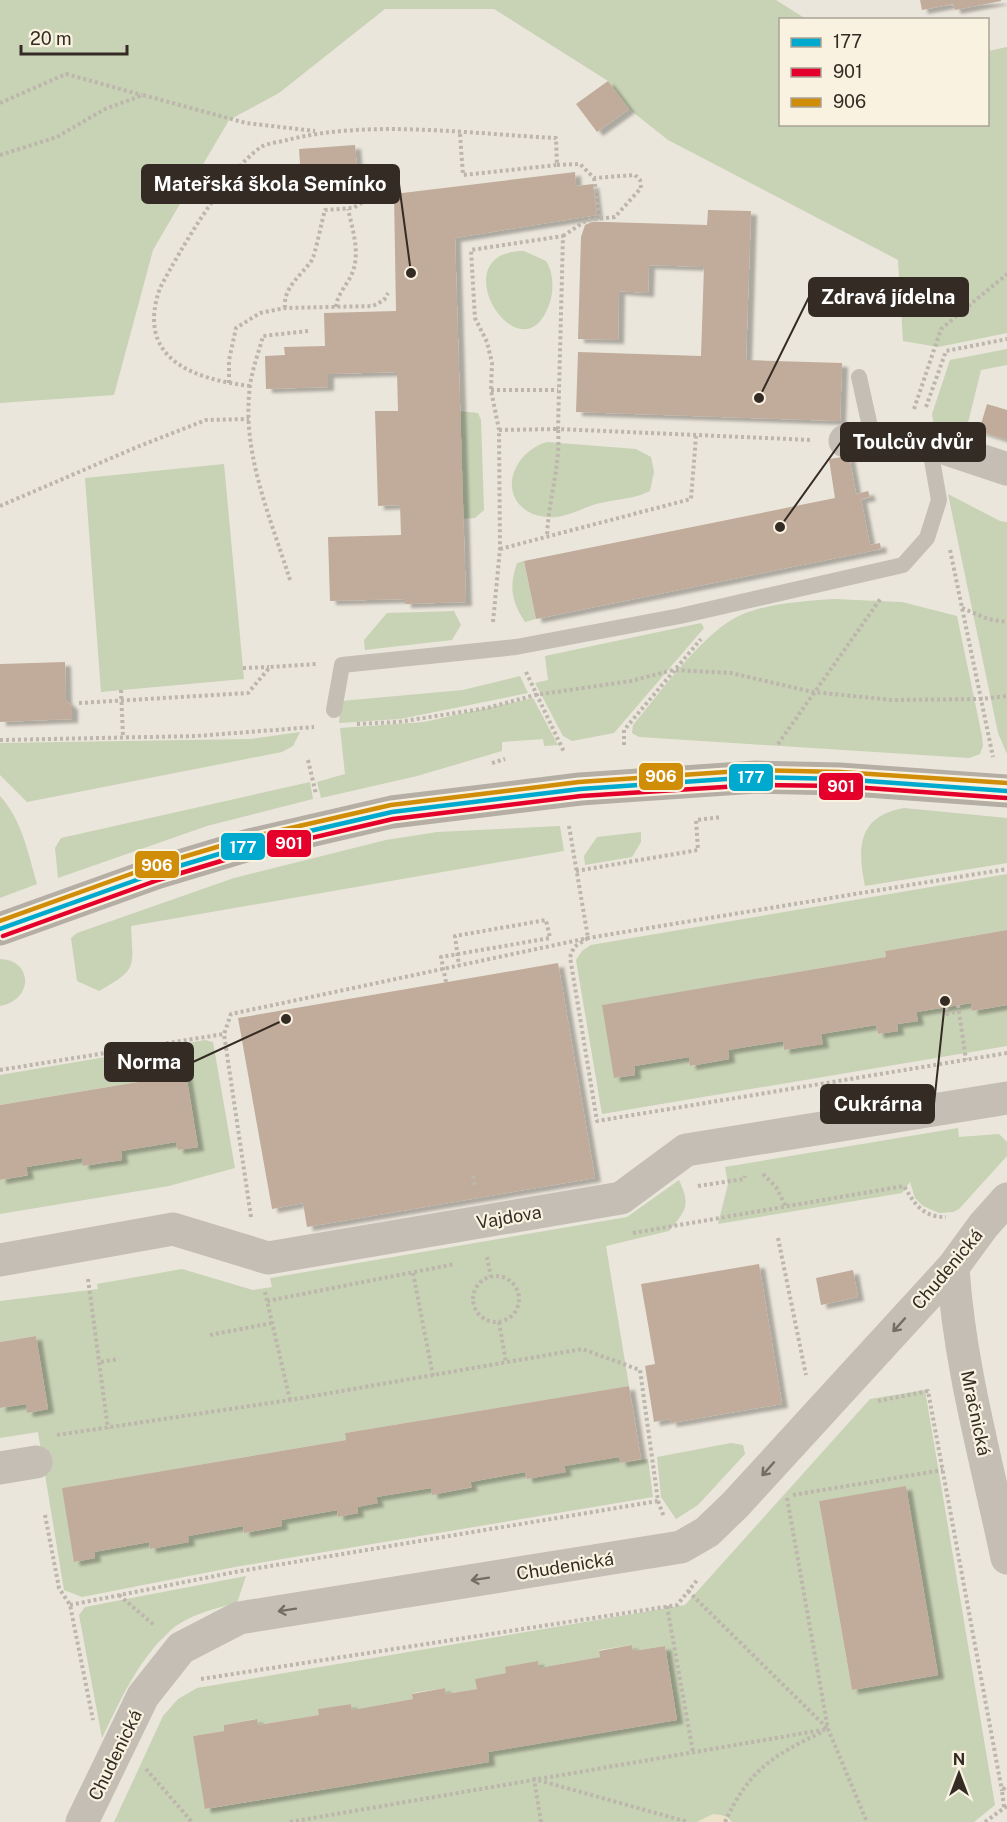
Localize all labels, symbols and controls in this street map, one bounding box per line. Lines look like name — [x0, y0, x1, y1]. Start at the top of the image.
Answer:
scale bar — [21, 18, 128, 56]
legend — [779, 18, 989, 126]
text: 20 m — [30, 28, 72, 49]
text: 177 — [833, 31, 862, 52]
text: 901 — [833, 61, 862, 82]
text: 906 — [833, 91, 866, 112]
callout: Mateřská škola Semínko — [142, 165, 399, 203]
text: Mateřská škola Semínko — [153, 172, 387, 196]
callout: Zdravá jídelna — [809, 278, 968, 316]
text: Zdravá jídelna — [821, 285, 955, 309]
callout: Toulcův dvůr — [841, 423, 985, 461]
text: Toulcův dvůr — [853, 430, 973, 454]
line badge: 906 — [638, 762, 684, 791]
line badge: 177 — [728, 763, 774, 792]
text: 906 — [645, 767, 677, 786]
text: 177 — [738, 768, 764, 787]
line badge: 901 — [818, 772, 864, 801]
text: 901 — [827, 777, 855, 796]
line badge: 901 — [266, 829, 312, 858]
line badge: 177 — [220, 832, 266, 861]
text: 901 — [275, 834, 303, 853]
text: 177 — [230, 838, 256, 857]
line badge: 906 — [134, 850, 180, 879]
text: 906 — [141, 856, 173, 875]
callout: Norma — [105, 1043, 193, 1081]
text: Norma — [117, 1050, 181, 1074]
callout: Cukrárna — [821, 1085, 934, 1123]
text: Cukrárna — [834, 1092, 922, 1116]
street label: Vajdova — [475, 1201, 543, 1233]
street label: Chudenická — [907, 1225, 987, 1313]
one-way arrow — [892, 1318, 906, 1333]
street label: Mračnická — [957, 1368, 995, 1458]
one-way arrow — [761, 1462, 775, 1477]
street label: Chudenická — [515, 1548, 615, 1584]
one-way arrow — [470, 1574, 490, 1585]
one-way arrow — [278, 1605, 298, 1616]
street label: Chudenická — [84, 1706, 146, 1804]
north arrow — [929, 1744, 989, 1804]
text: N — [953, 1750, 965, 1769]

